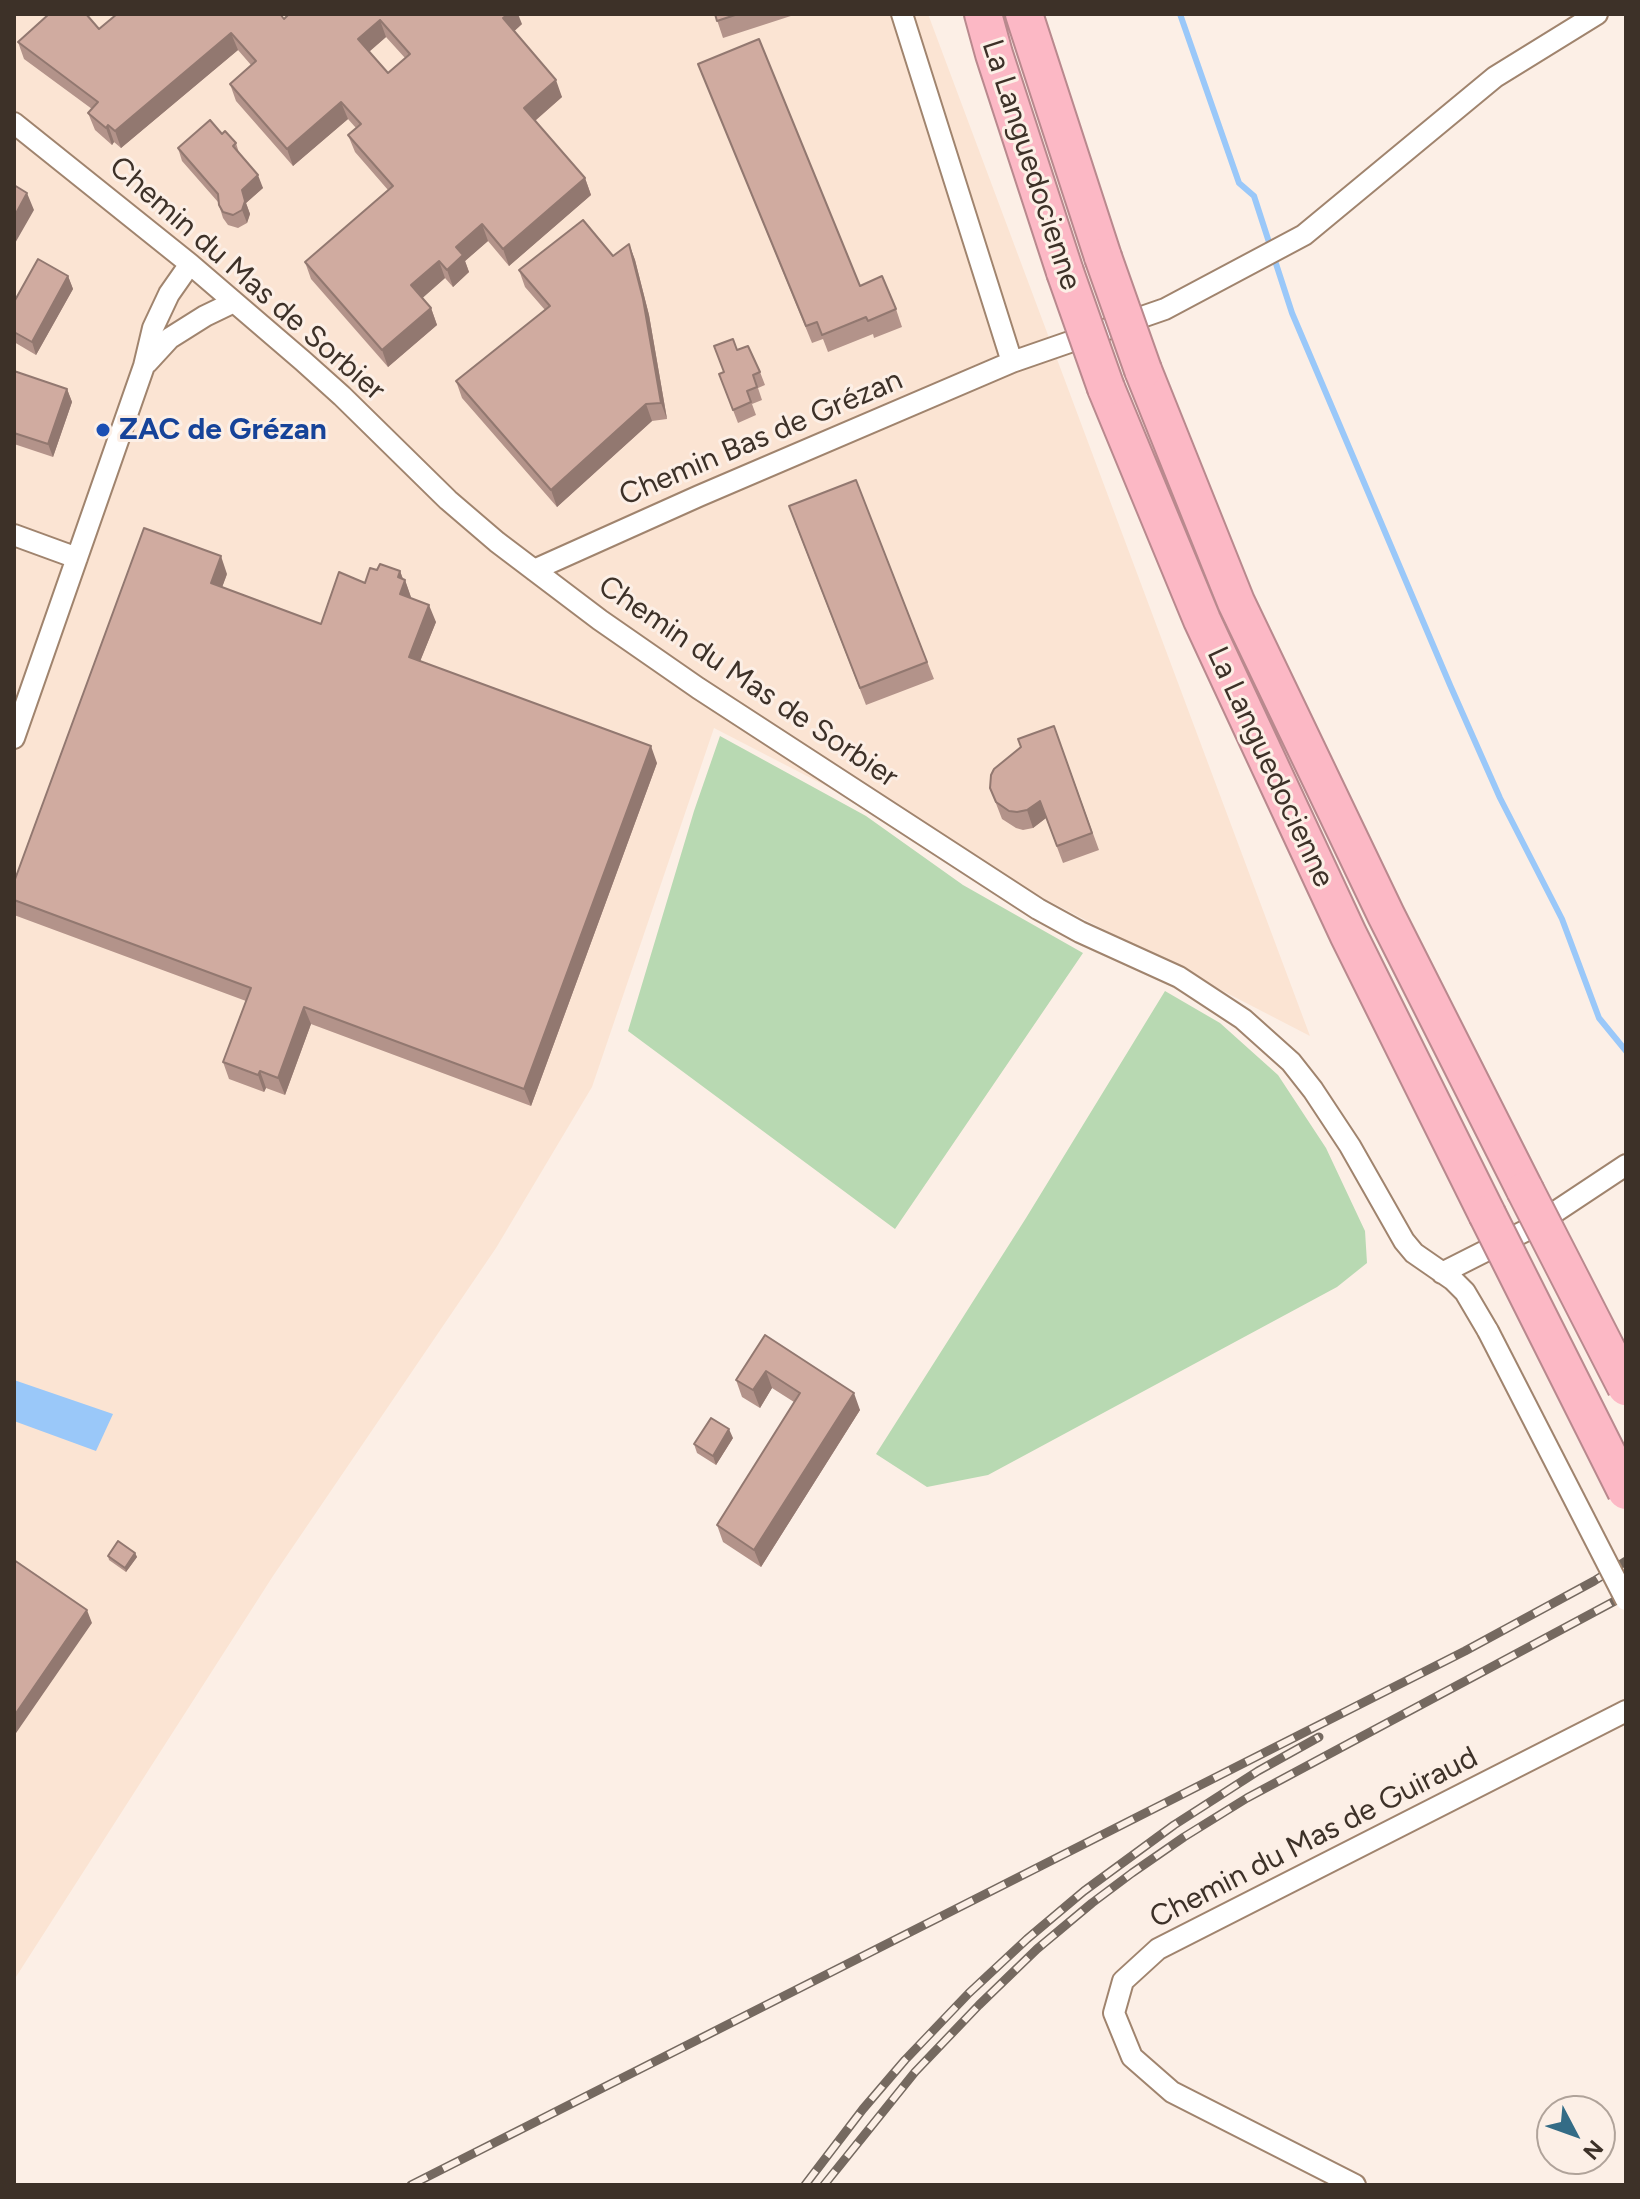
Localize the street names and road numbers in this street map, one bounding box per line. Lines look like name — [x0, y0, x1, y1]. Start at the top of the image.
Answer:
street label: La Languedocienne — [974, 35, 1088, 295]
street label: Chemin du Mas de Sorbier — [102, 149, 392, 409]
street label: Chemin Bas de Grézan — [614, 362, 908, 514]
street label: Chemin du Mas de Sorbier — [591, 568, 905, 796]
street label: La Languedocienne — [1199, 641, 1341, 893]
street label: Chemin du Mas de Guiraud — [1144, 1740, 1484, 1936]

